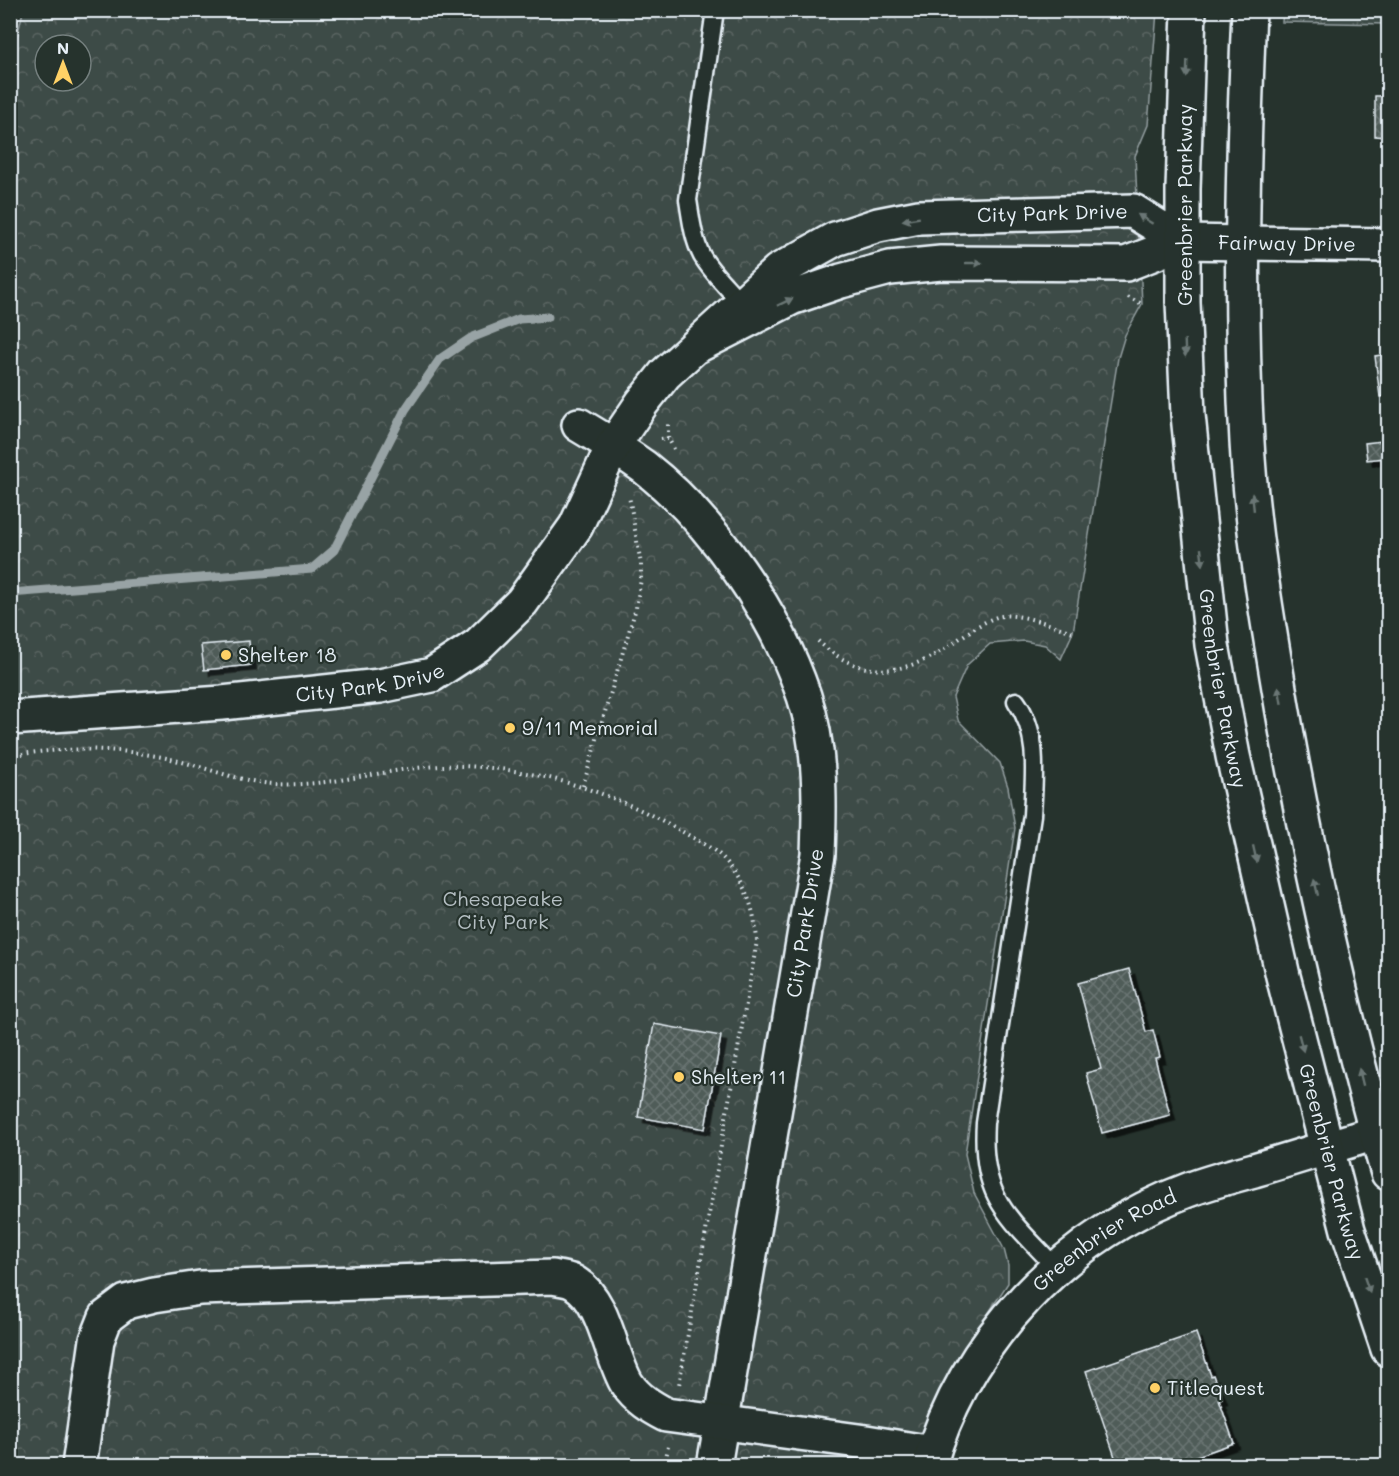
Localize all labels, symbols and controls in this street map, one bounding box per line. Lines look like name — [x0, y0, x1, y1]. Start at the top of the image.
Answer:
north arrow — [33, 33, 93, 93]
text: N — [57, 37, 69, 58]
one-way arrow — [1182, 59, 1191, 78]
street label: Greenbrier Parkway — [1171, 104, 1197, 306]
street label: City Park Drive — [977, 197, 1128, 227]
one-way arrow — [1137, 213, 1153, 224]
one-way arrow — [901, 215, 920, 224]
street label: Fairway Drive — [1218, 229, 1356, 257]
one-way arrow — [964, 258, 983, 268]
one-way arrow — [776, 298, 793, 307]
one-way arrow — [1181, 338, 1190, 357]
one-way arrow — [1248, 493, 1258, 512]
one-way arrow — [1197, 547, 1207, 566]
street label: Greenbrier Parkway — [1194, 587, 1254, 791]
place label: Shelter 18 — [238, 641, 337, 667]
marker: Shelter 18 — [219, 648, 233, 662]
street label: City Park Drive — [294, 656, 449, 707]
one-way arrow — [1276, 686, 1285, 705]
place label: 9/11 Memorial — [522, 714, 658, 740]
marker: 9/11 Memorial — [503, 721, 517, 735]
one-way arrow — [1251, 844, 1260, 863]
street label: City Park Drive — [779, 846, 829, 999]
one-way arrow — [1311, 877, 1320, 896]
park label: Chesapeake City Park — [443, 885, 563, 934]
one-way arrow — [1297, 1034, 1306, 1052]
street label: Greenbrier Parkway — [1294, 1060, 1371, 1263]
place label: Shelter 11 — [691, 1063, 786, 1089]
one-way arrow — [1356, 1068, 1366, 1086]
marker: Shelter 11 — [672, 1070, 686, 1084]
street label: Greenbrier Road — [1026, 1182, 1180, 1297]
one-way arrow — [1362, 1276, 1372, 1294]
place label: Titlequest — [1167, 1374, 1265, 1400]
marker: Titlequest — [1148, 1381, 1162, 1395]

